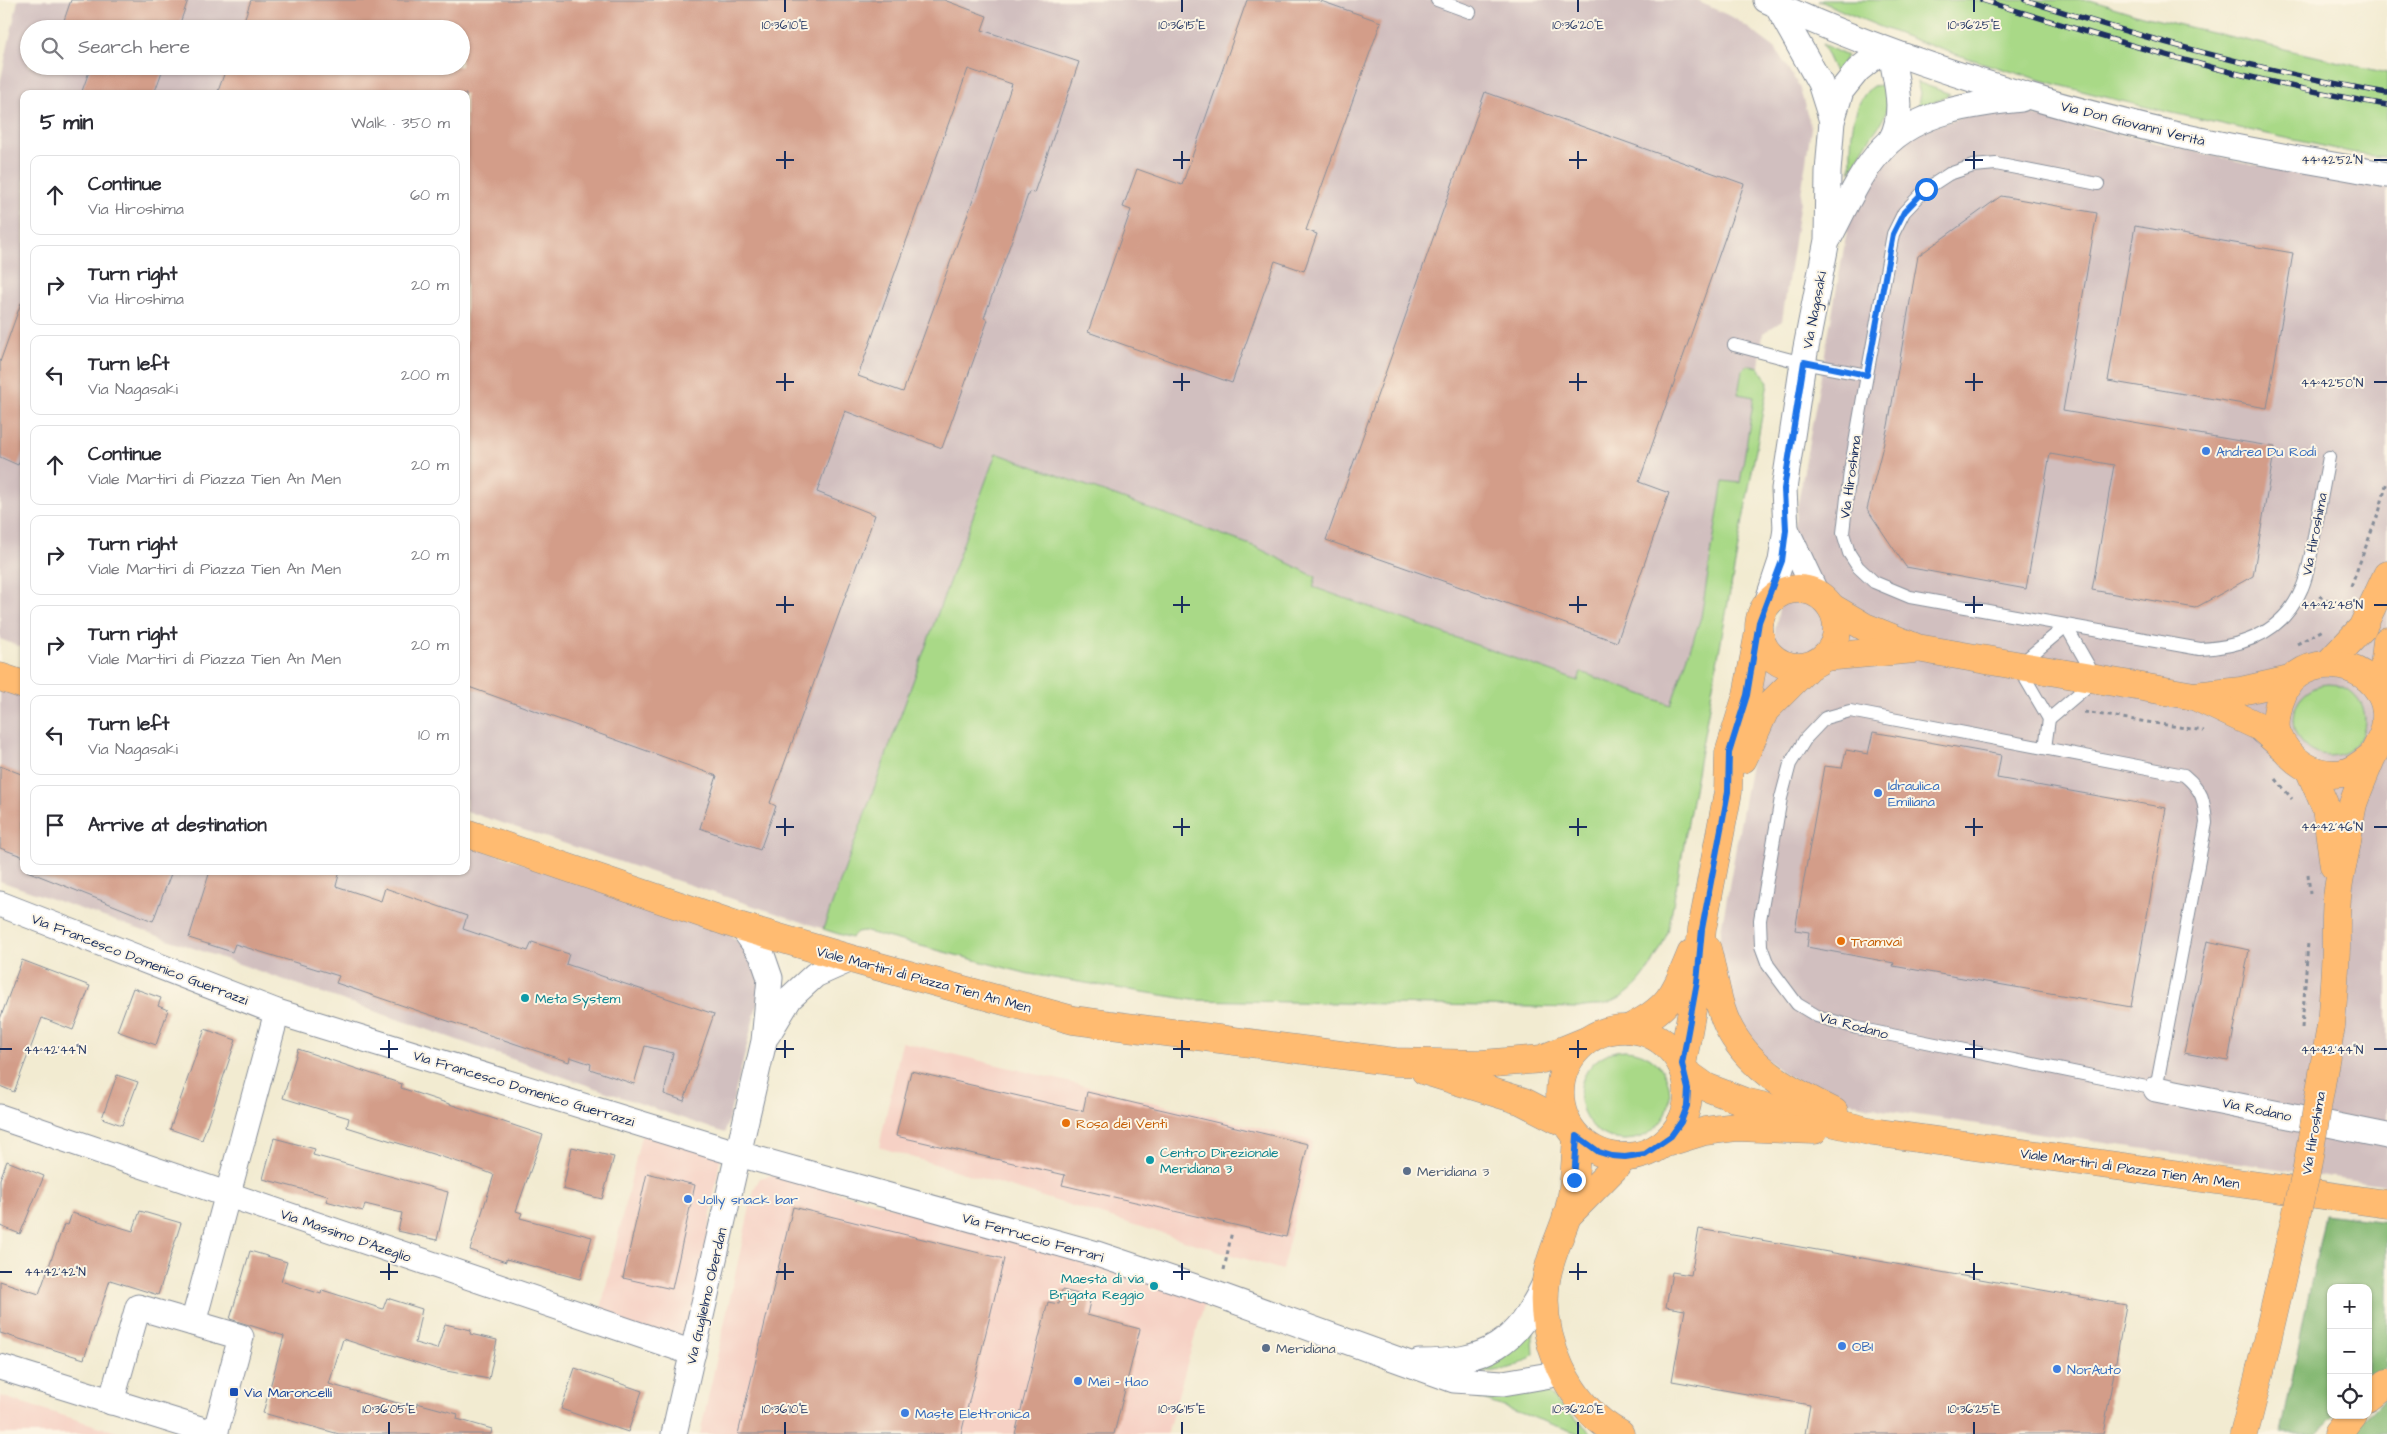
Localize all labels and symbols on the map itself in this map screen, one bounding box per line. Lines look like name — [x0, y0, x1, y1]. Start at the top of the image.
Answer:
text: 10°36'10"E — [762, 17, 808, 34]
text: 10°36'15"E — [1158, 17, 1206, 34]
text: 10°36'20"E — [1552, 17, 1604, 34]
text: 10°36'25"E — [1948, 17, 2000, 34]
street label: Via Don Giovanni Verità — [2059, 96, 2207, 152]
text: 44°42'52"N — [2301, 152, 2363, 169]
route start — [1915, 178, 1938, 201]
street label: Via Nagasaki — [1798, 270, 1832, 351]
text: 44°42'50"N — [2301, 375, 2364, 392]
street label: Via Hiroshima — [1835, 434, 1867, 520]
place label: Andrea Du Rodi — [2216, 442, 2316, 462]
marker: Andrea Du Rodi — [2200, 445, 2212, 457]
street label: Via Hiroshima — [2297, 491, 2333, 577]
text: 44°42'48"N — [2301, 597, 2364, 614]
place label: Idraulica Emiliana — [1888, 776, 1940, 812]
marker: Idraulica Emiliana — [1872, 787, 1884, 799]
text: 44°42'46"N — [2301, 819, 2363, 836]
street label: Via Francesco Domenico Guerrazzi — [28, 909, 251, 1011]
place label: Tramvai — [1851, 932, 1902, 952]
marker: Tramvai — [1835, 935, 1847, 947]
street label: Viale Martiri di Piazza Tien An Men — [814, 942, 1033, 1018]
place label: Meta System — [535, 989, 620, 1009]
marker: Meta System — [519, 992, 531, 1004]
street label: Via Rodano — [1817, 1007, 1891, 1045]
text: 44°42'44"N — [24, 1042, 87, 1059]
text: 44°42'44"N — [2301, 1042, 2364, 1059]
street label: Via Francesco Domenico Guerrazzi — [410, 1046, 637, 1132]
street label: Via Hiroshima — [2297, 1090, 2331, 1176]
street label: Via Rodano — [2220, 1093, 2294, 1127]
place label: Rosa dei Venti — [1076, 1114, 1167, 1134]
marker: Rosa dei Venti — [1060, 1117, 1072, 1129]
place label: Centro Direzionale Meridiana 3 — [1160, 1143, 1279, 1179]
street label: Viale Martiri di Piazza Tien An Men — [2019, 1144, 2241, 1194]
marker: Centro Direzionale Meridiana 3 — [1144, 1154, 1156, 1166]
place label: Meridiana 3 — [1417, 1162, 1489, 1182]
marker: Meridiana 3 — [1401, 1165, 1413, 1177]
route end — [1563, 1169, 1586, 1192]
place label: Jolly snack bar — [698, 1190, 798, 1210]
marker: Jolly snack bar — [682, 1193, 694, 1205]
street label: Via Massimo D'Azeglio — [278, 1204, 414, 1268]
street label: Via Ferruccio Ferrari — [960, 1208, 1106, 1268]
street label: Via Guglielmo Oberdan — [681, 1226, 732, 1367]
text: 44°42'42"N — [24, 1264, 86, 1281]
place label: Maestà di via Brigata Reggio — [1049, 1269, 1144, 1305]
marker: Maestà di via Brigata Reggio — [1148, 1280, 1160, 1292]
place label: OBI — [1852, 1337, 1873, 1357]
place label: Meridiana — [1276, 1339, 1336, 1359]
marker: OBI — [1836, 1340, 1848, 1352]
marker: Meridiana — [1260, 1342, 1272, 1354]
place label: NorAuto — [2067, 1360, 2121, 1380]
marker: NorAuto — [2051, 1363, 2063, 1375]
place label: Mei - Hao — [1088, 1372, 1148, 1392]
marker: Mei - Hao — [1072, 1375, 1084, 1387]
place label: Via Maroncelli — [244, 1383, 332, 1403]
marker: Via Maroncelli — [228, 1386, 240, 1398]
text: 10°36'05"E — [362, 1401, 416, 1418]
text: 10°36'10"E — [762, 1401, 808, 1418]
text: 10°36'15"E — [1158, 1401, 1206, 1418]
text: 10°36'20"E — [1552, 1401, 1604, 1418]
text: 10°36'25"E — [1948, 1401, 2000, 1418]
place label: Maste Elettronica — [915, 1404, 1030, 1424]
marker: Maste Elettronica — [899, 1407, 911, 1419]

